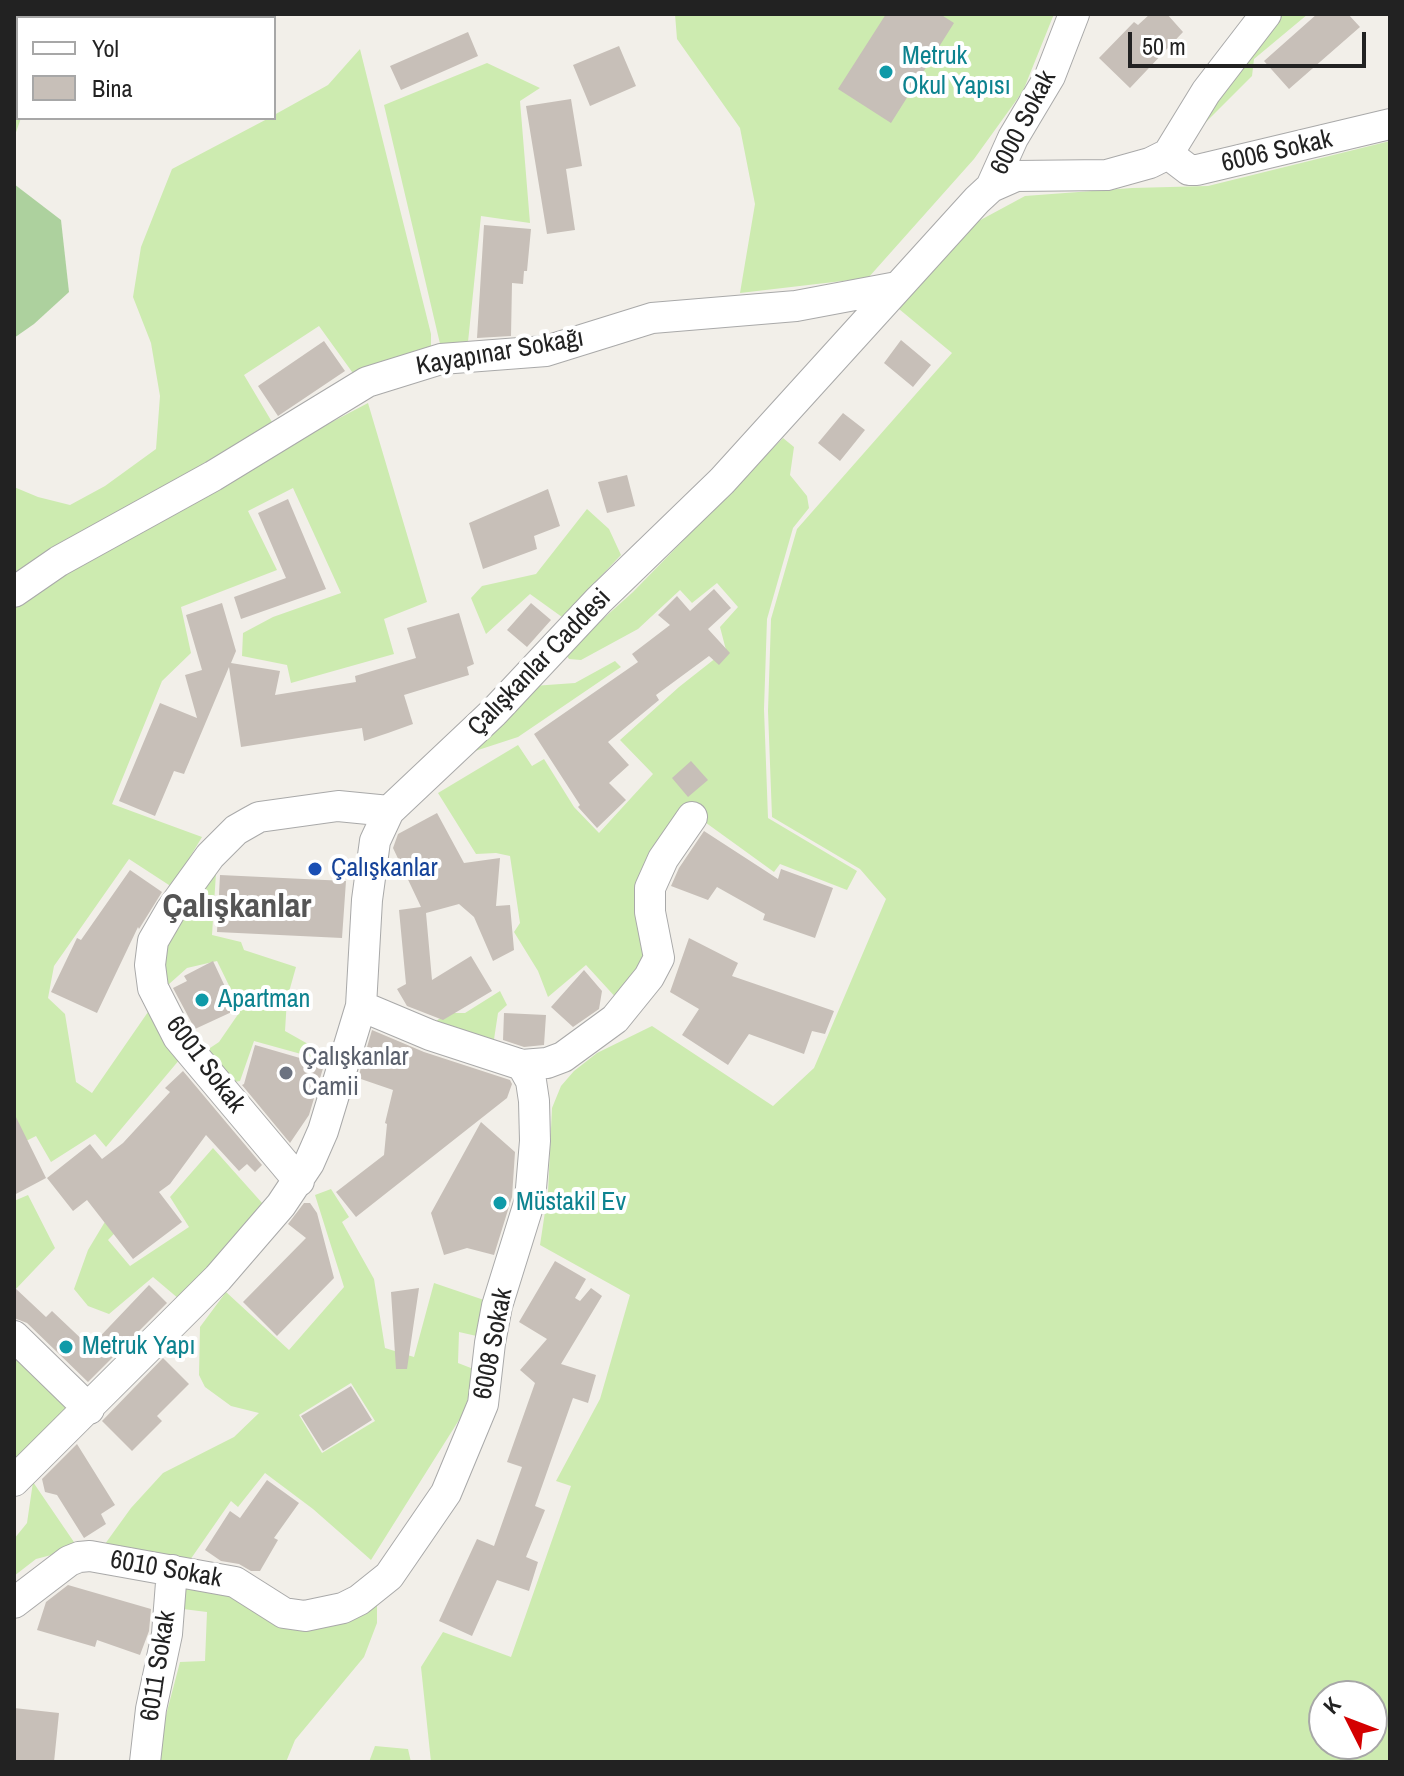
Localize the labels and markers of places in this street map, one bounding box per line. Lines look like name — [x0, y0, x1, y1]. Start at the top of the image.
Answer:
place label: Metruk Okul Yapısı — [902, 41, 1011, 102]
marker: Metruk Okul Yapısı — [877, 63, 895, 81]
place label: Çalışkanlar — [331, 853, 438, 885]
marker: Çalışkanlar — [306, 860, 324, 878]
place label: Apartman — [218, 984, 310, 1016]
marker: Apartman — [193, 991, 211, 1009]
place label: Çalışkanlar Camii — [302, 1042, 409, 1104]
marker: Çalışkanlar Camii — [277, 1064, 295, 1082]
place label: Müstakil Ev — [516, 1187, 626, 1219]
marker: Müstakil Ev — [491, 1194, 509, 1212]
place label: Metruk Yapı — [82, 1331, 195, 1363]
marker: Metruk Yapı — [57, 1338, 75, 1356]

